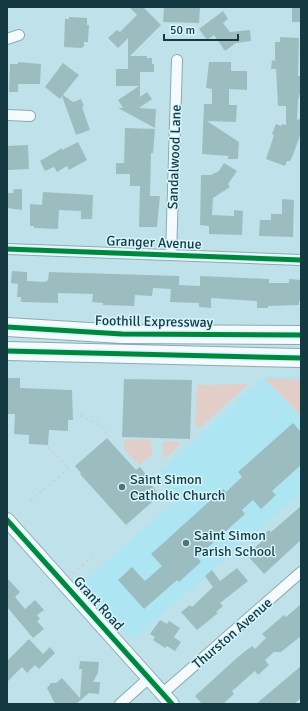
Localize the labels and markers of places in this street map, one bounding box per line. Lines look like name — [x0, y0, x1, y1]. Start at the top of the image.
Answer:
place label: Saint Simon Catholic Church — [130, 471, 225, 504]
marker: Saint Simon Catholic Church — [117, 482, 127, 492]
place label: Saint Simon Parish School — [194, 527, 275, 560]
marker: Saint Simon Parish School — [181, 538, 191, 548]

